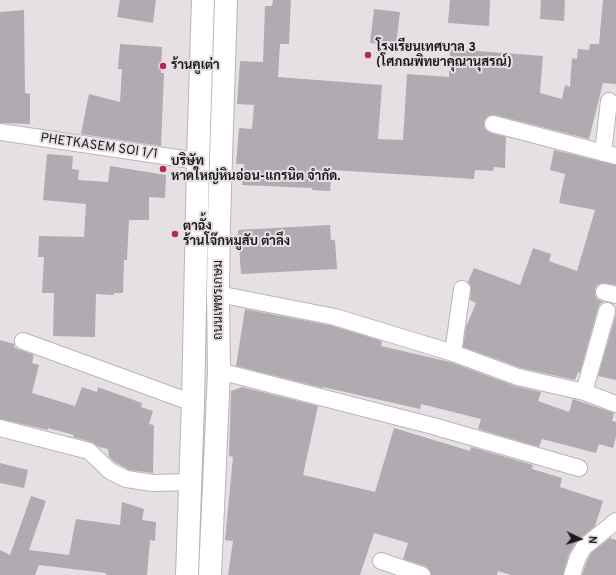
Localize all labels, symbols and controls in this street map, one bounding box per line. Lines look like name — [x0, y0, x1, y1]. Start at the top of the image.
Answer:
place label: โรงเรียนเทศบาล 3 (โศภณพิทยาคุณานุสรณ์) — [376, 40, 512, 71]
marker: โรงเรียนเทศบาล 3 (โศภณพิทยาคุณานุสรณ์) — [363, 50, 373, 60]
place label: ร้านคูเต่า — [171, 58, 220, 74]
marker: ร้านคูเต่า — [158, 61, 168, 71]
street label: PHETKASEM SOI 1/1 — [39, 131, 159, 163]
place label: บริษัท หาดใหญ่หินอ่อน-แกรนิต จำกัด. — [171, 154, 340, 185]
marker: บริษัท หาดใหญ่หินอ่อน-แกรนิต จำกัด. — [158, 164, 168, 174]
place label: ตาฉั้ง ร้านโจ๊กหมูสับ ตำลึง — [183, 219, 290, 250]
marker: ตาฉั้ง ร้านโจ๊กหมูสับ ตำลึง — [170, 229, 180, 239]
street label: ถนนเพชรเกษม — [211, 260, 227, 340]
north arrow — [560, 519, 600, 559]
text: N — [585, 535, 599, 544]

